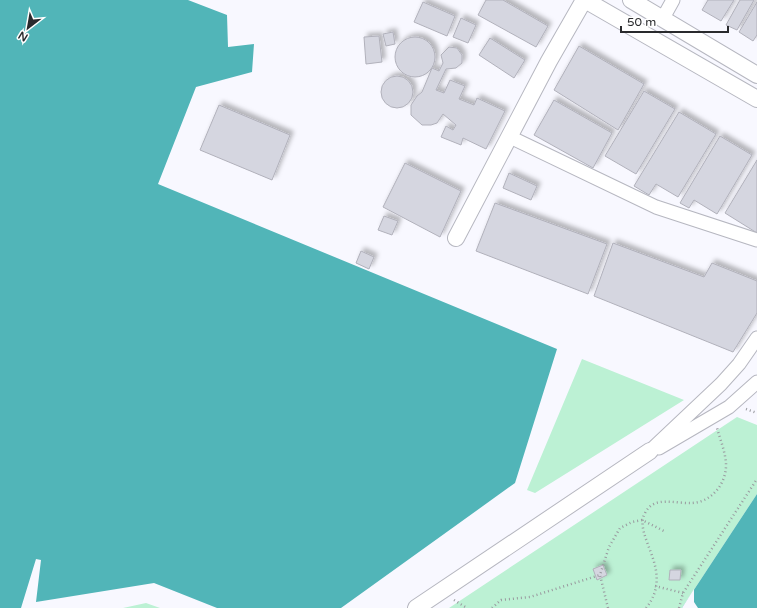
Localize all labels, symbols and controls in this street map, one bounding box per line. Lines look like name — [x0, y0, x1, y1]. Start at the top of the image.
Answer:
north arrow — [8, 8, 48, 48]
scale bar — [621, 8, 728, 34]
text: 50 m — [627, 15, 656, 29]
text: N — [16, 28, 30, 44]

